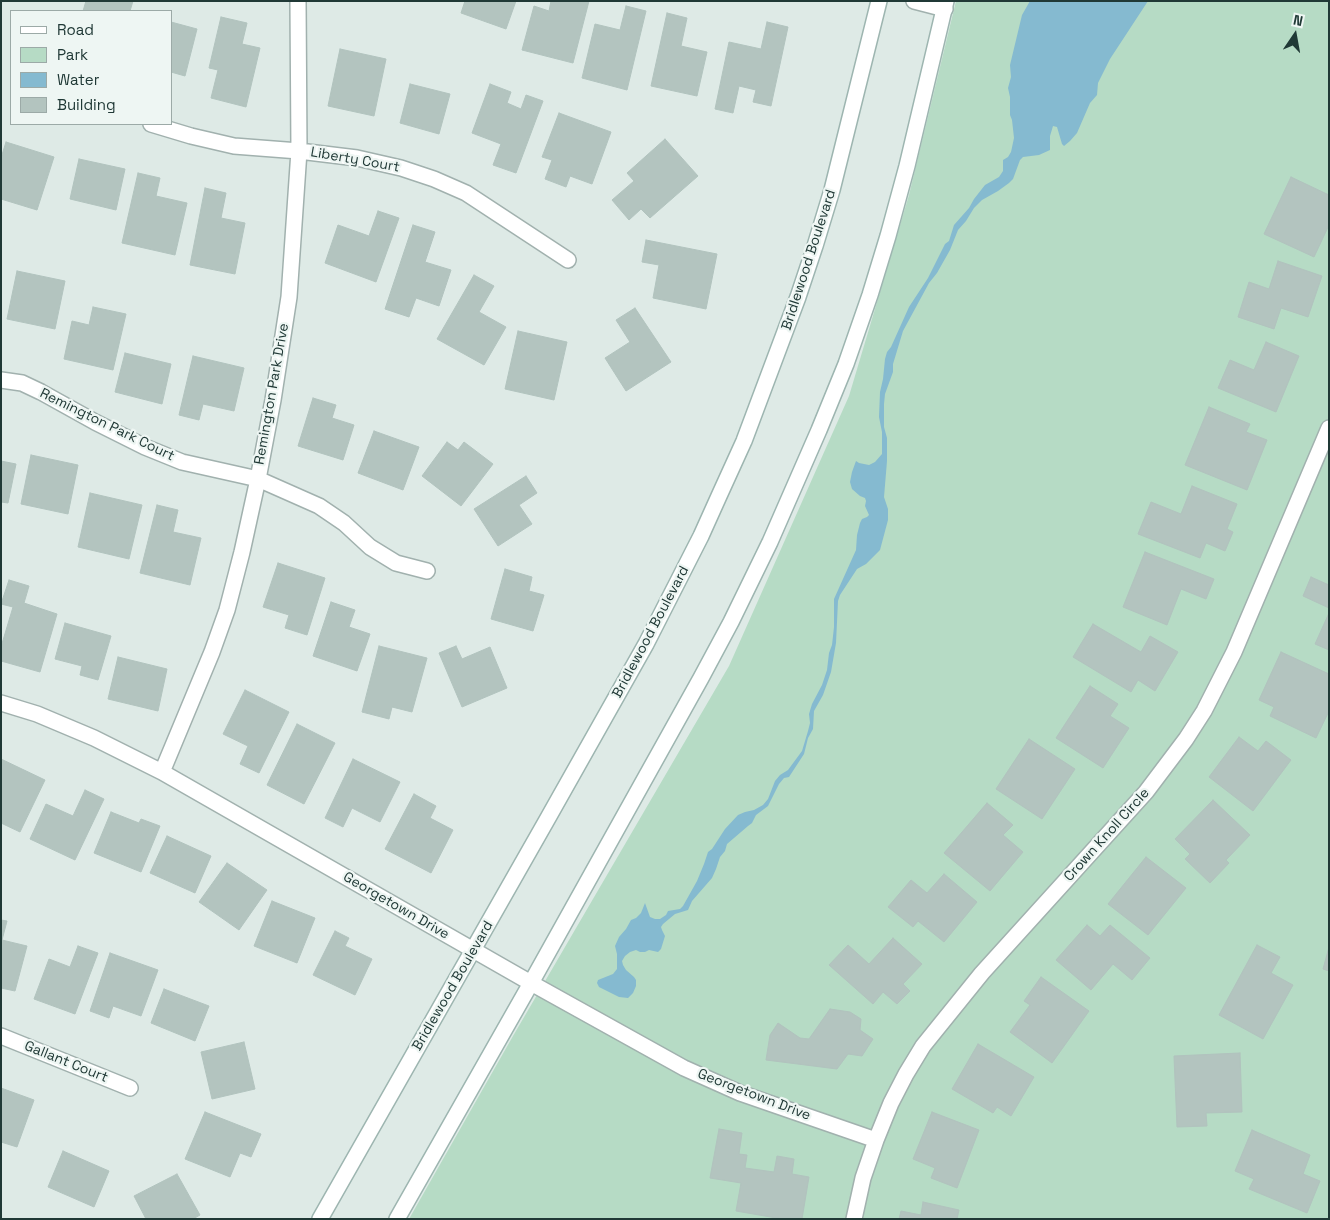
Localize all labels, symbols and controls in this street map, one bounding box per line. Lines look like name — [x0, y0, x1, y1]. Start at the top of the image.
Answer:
legend — [10, 10, 172, 125]
north arrow — [1270, 10, 1320, 60]
text: N — [1292, 11, 1305, 30]
text: Road — [57, 20, 94, 39]
text: Park — [57, 45, 88, 64]
text: Water — [57, 70, 99, 89]
text: Building — [57, 95, 116, 114]
street label: Liberty Court — [309, 144, 401, 176]
street label: Bridlewood Boulevard — [778, 188, 840, 332]
street label: Remington Park Drive — [251, 322, 293, 466]
street label: Remington Park Court — [37, 385, 177, 465]
street label: Bridlewood Boulevard — [609, 563, 693, 701]
street label: Crown Knoll Circle — [1061, 785, 1153, 885]
street label: Georgetown Drive — [340, 869, 452, 943]
street label: Bridlewood Boulevard — [409, 918, 497, 1054]
street label: Gallant Court — [22, 1038, 110, 1086]
street label: Georgetown Drive — [695, 1066, 813, 1124]

